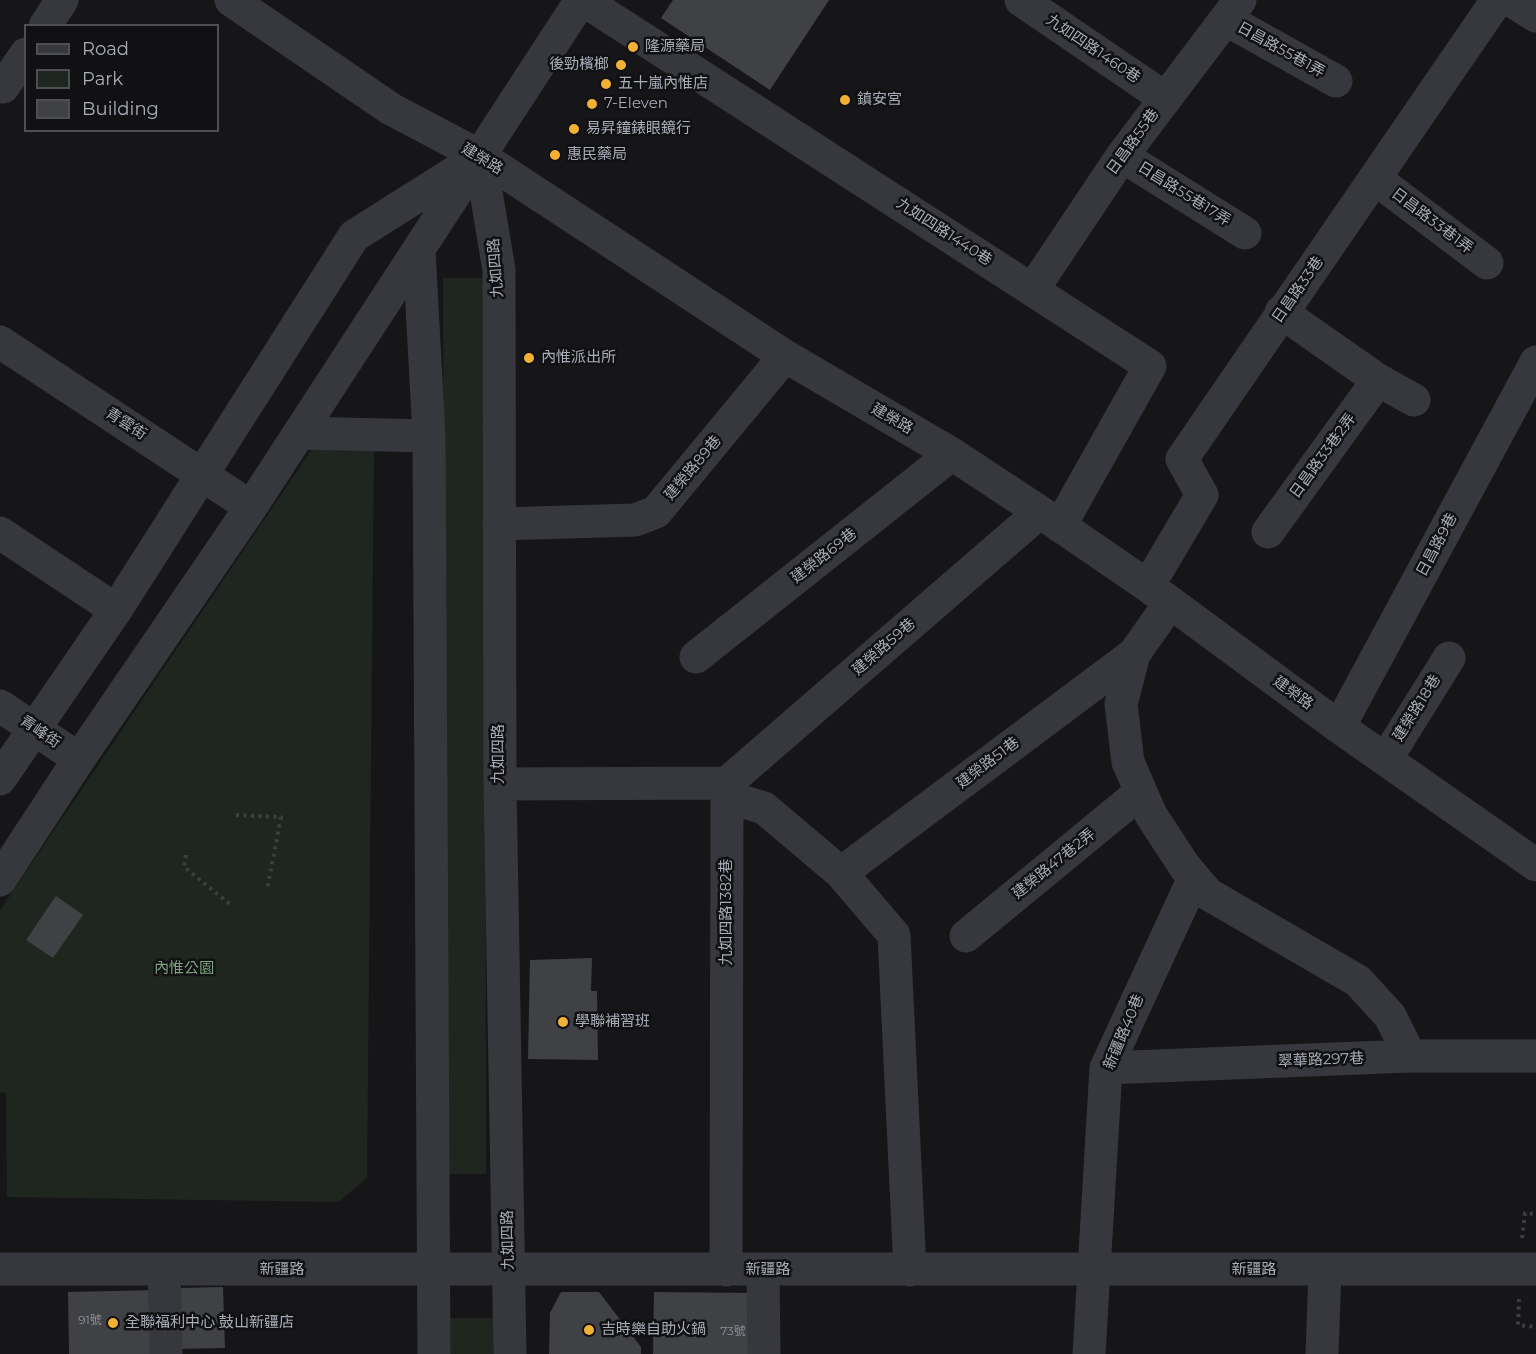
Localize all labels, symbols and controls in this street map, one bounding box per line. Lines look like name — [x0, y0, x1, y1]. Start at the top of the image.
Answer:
street label: 九如四路1460巷 — [1043, 11, 1143, 87]
street label: 日昌路55巷1弄 — [1234, 19, 1328, 81]
legend — [24, 24, 219, 132]
text: Road — [82, 38, 129, 60]
place label: 隆源藥局 — [645, 38, 705, 56]
marker: 隆源藥局 — [626, 40, 640, 54]
place label: 後勁檳榔 — [549, 56, 609, 74]
marker: 後勁檳榔 — [614, 58, 628, 72]
text: Park — [82, 68, 123, 90]
place label: 五十嵐內惟店 — [618, 75, 708, 93]
marker: 五十嵐內惟店 — [599, 77, 613, 91]
place label: 鎮安宮 — [857, 91, 902, 109]
marker: 鎮安宮 — [838, 93, 852, 107]
place label: 7-Eleven — [604, 95, 668, 113]
marker: 7-Eleven — [585, 97, 599, 111]
text: Building — [82, 98, 159, 120]
street label: 日昌路55巷 — [1103, 106, 1163, 178]
place label: 易昇鐘錶眼鏡行 — [586, 120, 691, 138]
marker: 易昇鐘錶眼鏡行 — [567, 122, 581, 136]
street label: 建榮路 — [458, 140, 506, 178]
place label: 惠民藥局 — [567, 146, 627, 164]
marker: 惠民藥局 — [548, 148, 562, 162]
street label: 日昌路55巷17弄 — [1134, 158, 1234, 230]
street label: 日昌路33巷1弄 — [1388, 185, 1476, 257]
street label: 九如四路1440巷 — [893, 194, 995, 270]
street label: 九如四路 — [485, 237, 507, 299]
street label: 日昌路33巷 — [1269, 253, 1327, 327]
place label: 內惟派出所 — [541, 349, 616, 367]
marker: 內惟派出所 — [522, 351, 536, 365]
street label: 建榮路 — [868, 400, 916, 438]
street label: 青雲街 — [102, 404, 150, 444]
street label: 日昌路33巷2弄 — [1286, 410, 1360, 502]
street label: 建榮路89巷 — [661, 432, 725, 504]
street label: 日昌路9巷 — [1413, 510, 1461, 580]
street label: 建榮路69巷 — [788, 525, 860, 587]
street label: 建榮路59巷 — [849, 615, 919, 679]
street label: 建榮路18巷 — [1389, 671, 1445, 745]
street label: 建榮路 — [1270, 672, 1316, 714]
street label: 青峰街 — [16, 712, 64, 752]
street label: 九如四路 — [490, 724, 508, 784]
street label: 建榮路51巷 — [953, 734, 1023, 792]
street label: 建榮路47巷2弄 — [1009, 825, 1099, 903]
street label: 九如四路1382巷 — [718, 859, 736, 965]
park label: 內惟公園 — [154, 960, 214, 978]
street label: 新疆路40巷 — [1100, 992, 1148, 1072]
place label: 學聯補習班 — [575, 1013, 650, 1031]
marker: 學聯補習班 — [556, 1015, 570, 1029]
street label: 翠華路297巷 — [1278, 1049, 1364, 1071]
street label: 九如四路 — [498, 1210, 518, 1270]
street label: 新疆路 — [260, 1261, 304, 1279]
street label: 新疆路 — [746, 1261, 790, 1279]
street label: 新疆路 — [1232, 1261, 1276, 1279]
house number: 91號 — [78, 1313, 102, 1327]
place label: 全聯福利中心 鼓山新疆店 — [125, 1314, 294, 1332]
marker: 全聯福利中心 鼓山新疆店 — [106, 1316, 120, 1330]
place label: 吉時樂自助火鍋 — [601, 1321, 706, 1339]
marker: 吉時樂自助火鍋 — [582, 1323, 596, 1337]
house number: 73號 — [720, 1324, 746, 1338]

